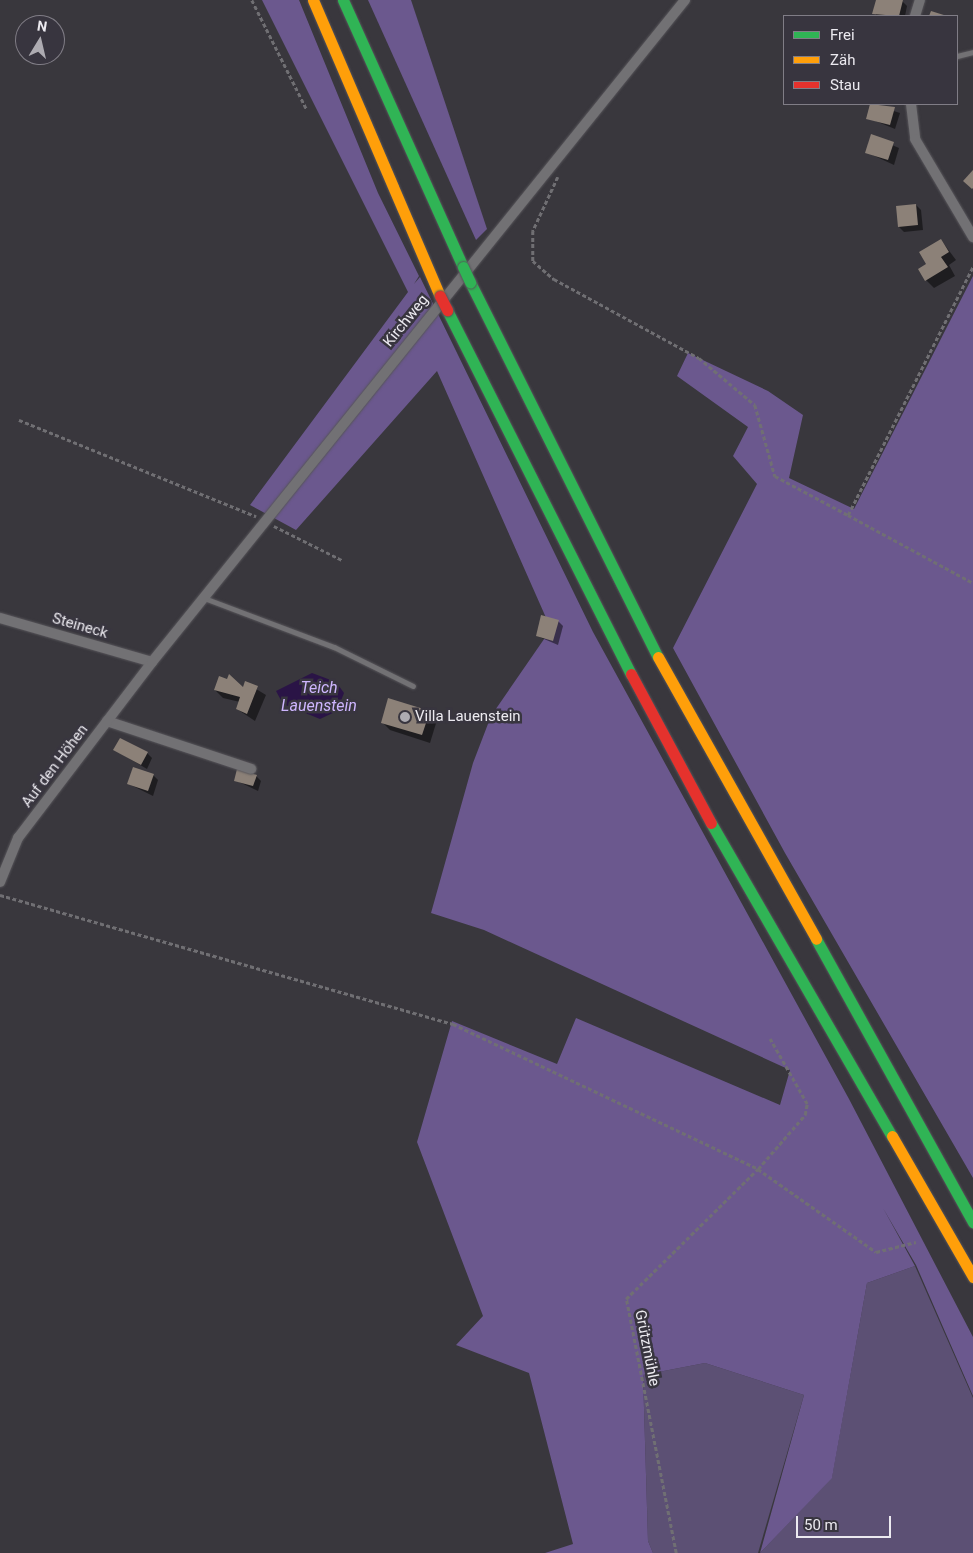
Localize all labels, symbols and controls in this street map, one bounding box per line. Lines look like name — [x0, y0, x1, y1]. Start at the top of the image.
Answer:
north arrow — [15, 15, 65, 65]
legend — [783, 15, 958, 105]
text: N — [36, 17, 48, 35]
text: Frei — [830, 26, 855, 44]
text: Zäh — [830, 51, 855, 69]
text: Stau — [830, 76, 860, 94]
street label: Kirchweg — [380, 291, 432, 351]
street label: Steineck — [50, 609, 110, 643]
water label: Teich Lauenstein — [281, 678, 357, 716]
place label: Villa Lauenstein — [415, 708, 521, 726]
marker: Villa Lauenstein — [399, 711, 411, 723]
street label: Auf den Höhen — [18, 721, 92, 811]
street label: Grützmühle — [631, 1308, 663, 1388]
scale bar — [798, 1506, 893, 1538]
text: 50 m — [804, 1516, 838, 1534]

